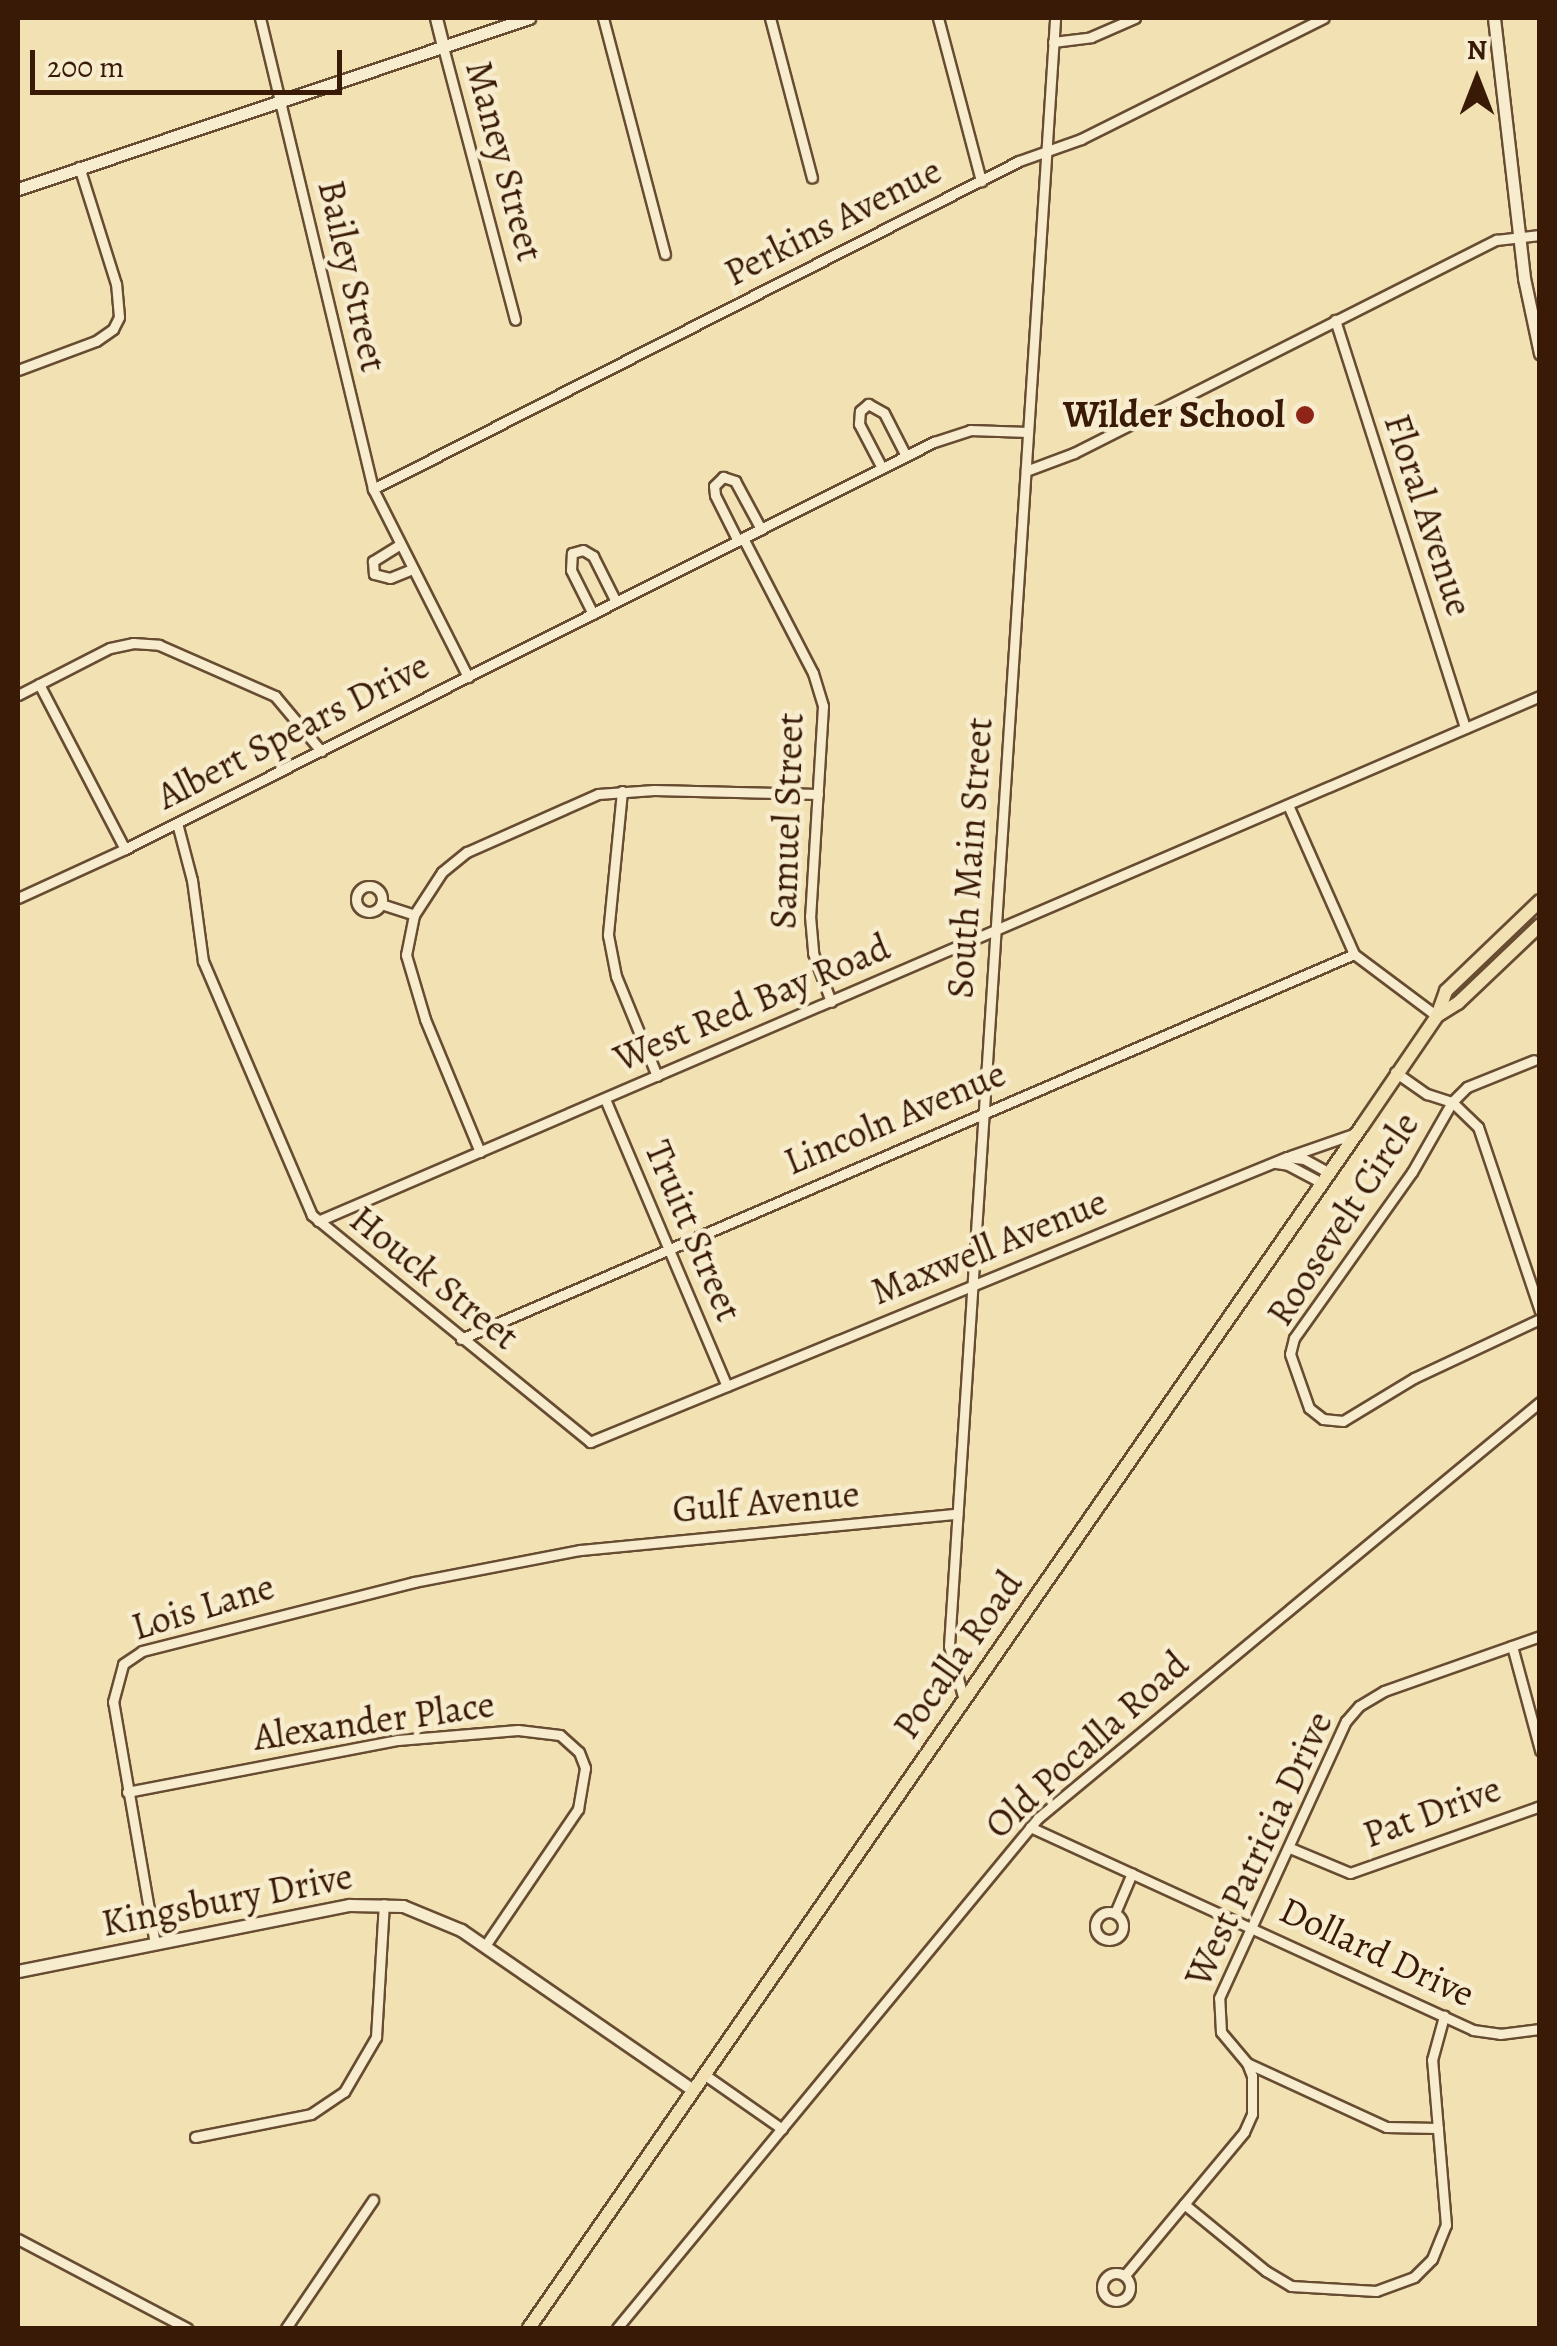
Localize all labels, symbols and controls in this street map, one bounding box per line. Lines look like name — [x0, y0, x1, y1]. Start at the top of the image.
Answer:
scale bar — [35, 30, 348, 92]
north arrow — [1427, 30, 1527, 130]
text: N — [1467, 31, 1487, 69]
text: 200 m — [47, 47, 124, 87]
street label: Maney Street — [455, 56, 553, 266]
street label: Perkins Avenue — [717, 148, 949, 296]
street label: Bailey Street — [308, 176, 396, 376]
place label: Wilder School — [1063, 392, 1285, 438]
marker: Wilder School — [1294, 404, 1316, 426]
street label: Floral Avenue — [1374, 408, 1482, 622]
street label: Albert Spears Drive — [149, 643, 437, 819]
street label: Samuel Street — [760, 712, 814, 930]
street label: South Main Street — [937, 716, 1003, 1000]
street label: West Red Bay Road — [607, 924, 897, 1082]
street label: Lincoln Avenue — [777, 1051, 1013, 1185]
street label: Roosevelt Circle — [1257, 1104, 1429, 1334]
street label: Truitt Street — [635, 1134, 751, 1328]
street label: Maxwell Avenue — [865, 1179, 1113, 1315]
street label: Houck Street — [341, 1196, 527, 1360]
street label: Gulf Avenue — [671, 1471, 861, 1533]
street label: Pocalla Road — [884, 1562, 1032, 1748]
street label: Lois Lane — [126, 1564, 280, 1650]
street label: Old Pocalla Road — [976, 1642, 1198, 1848]
street label: Alexander Place — [251, 1682, 497, 1760]
street label: West Patricia Drive — [1175, 1704, 1343, 1994]
street label: Pat Drive — [1357, 1766, 1507, 1858]
street label: Kingsbury Drive — [98, 1853, 356, 1947]
street label: Dollard Drive — [1273, 1887, 1481, 2017]

